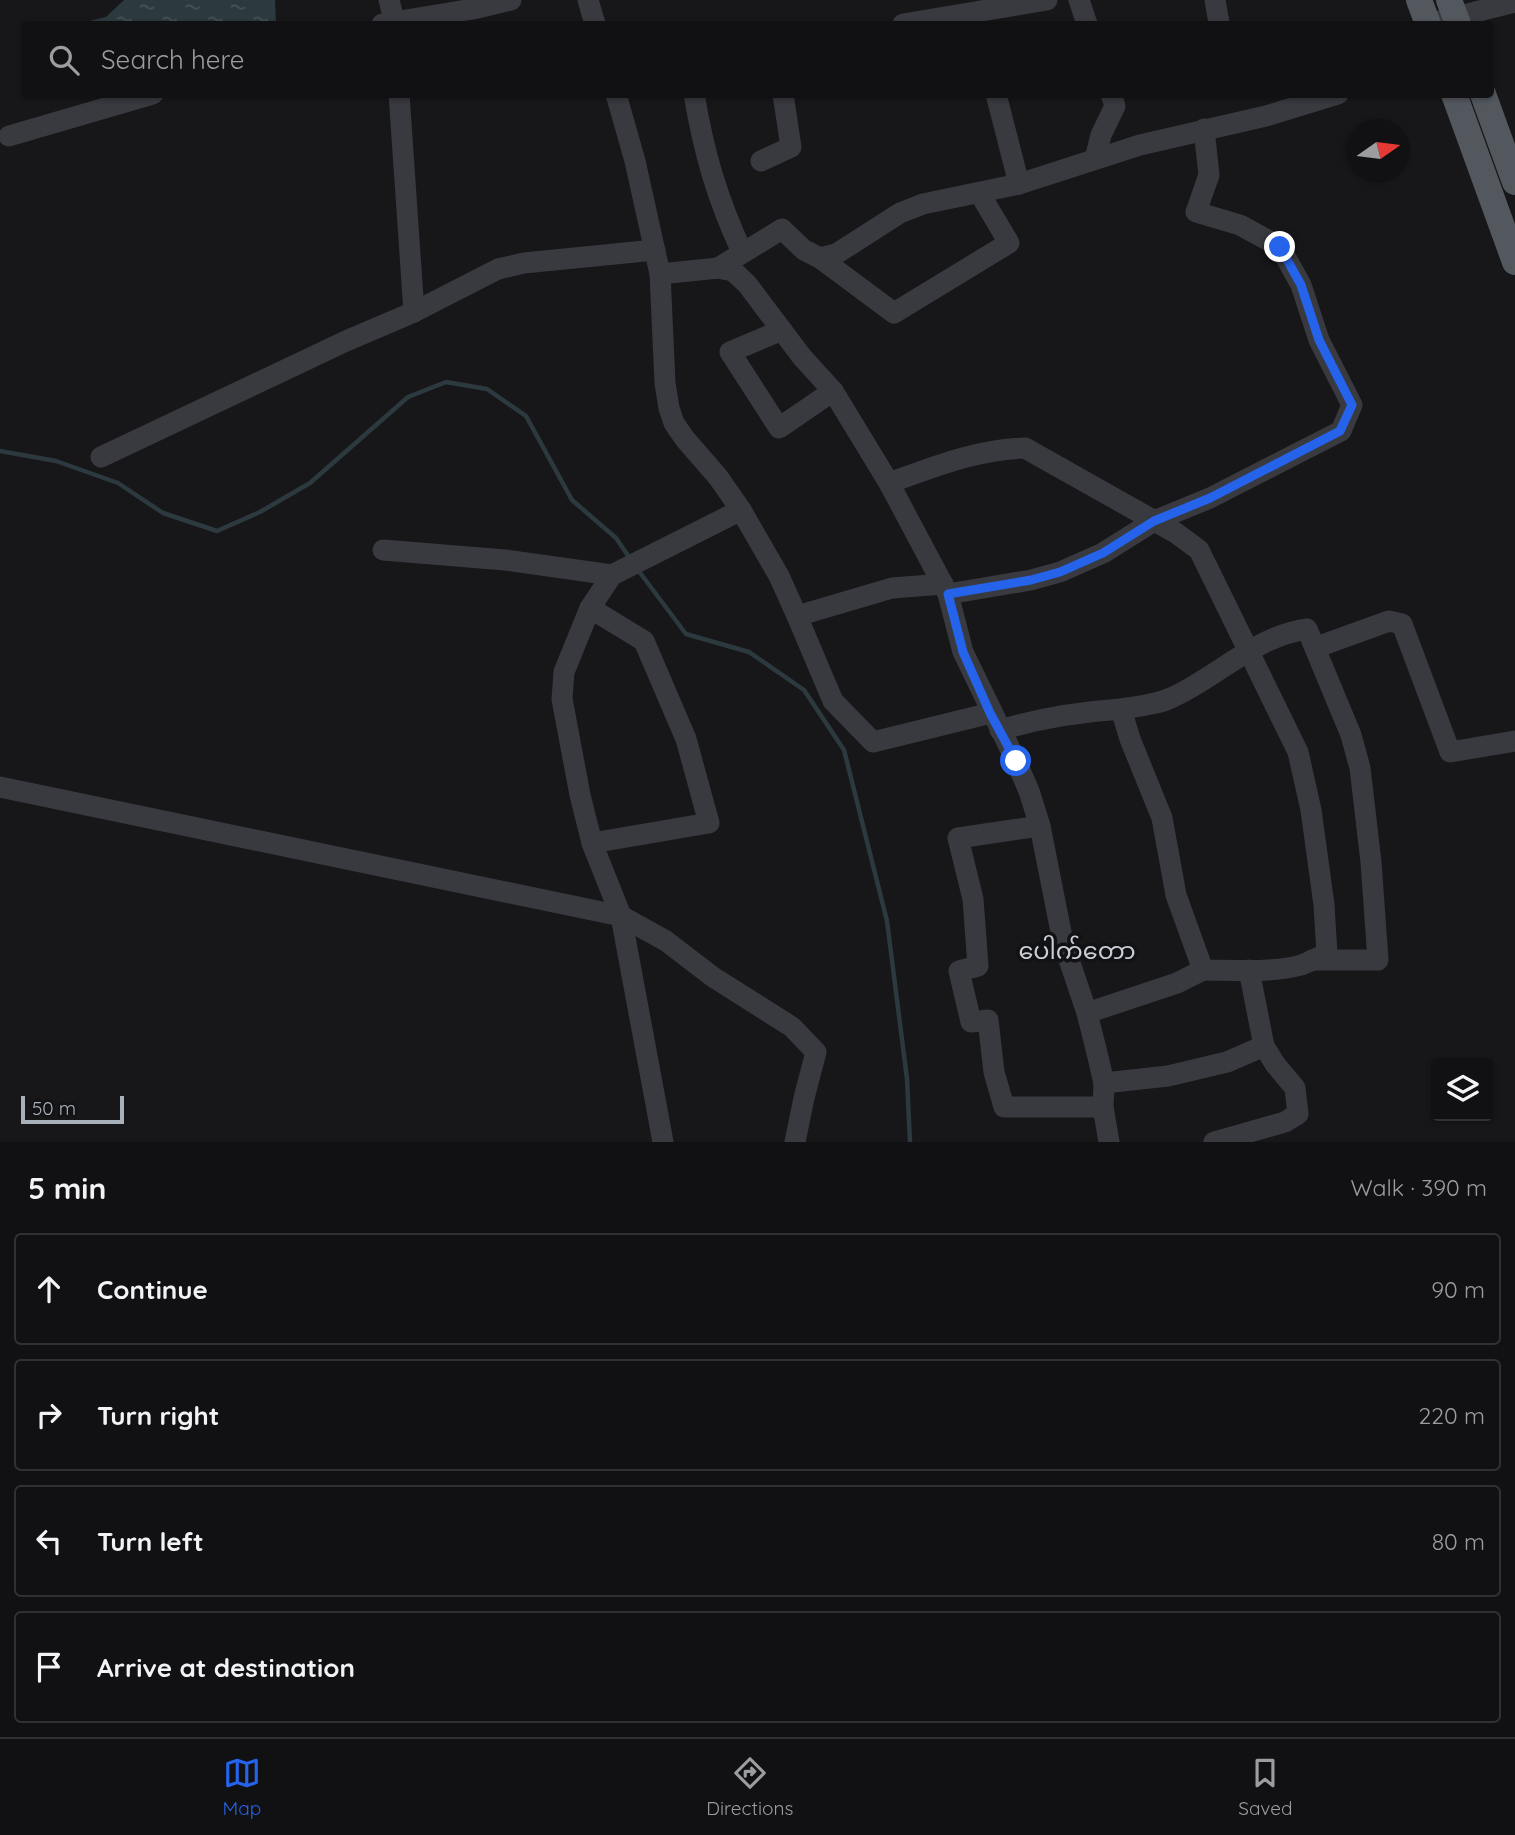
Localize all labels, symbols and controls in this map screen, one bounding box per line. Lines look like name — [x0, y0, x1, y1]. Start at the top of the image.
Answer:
search box — [21, 21, 1494, 98]
icon: search — [45, 41, 83, 79]
text: Search here — [101, 43, 245, 76]
north arrow — [1347, 119, 1410, 182]
route end — [1264, 231, 1295, 262]
route start — [1000, 745, 1031, 776]
district label: ပေါက်တော — [1018, 935, 1136, 965]
map controls — [1431, 1058, 1494, 1121]
button: layers — [1431, 1058, 1494, 1121]
scale bar — [21, 1093, 124, 1125]
text: 50 m — [32, 1096, 76, 1120]
text: 5 min — [28, 1169, 106, 1207]
text: Walk · 390 m — [1351, 1173, 1487, 1202]
icon: ahead — [30, 1270, 68, 1308]
text: Continue — [97, 1273, 208, 1306]
text: 90 m — [1431, 1275, 1485, 1304]
icon: right — [30, 1396, 68, 1434]
text: Turn right — [97, 1399, 219, 1432]
text: 220 m — [1419, 1401, 1485, 1430]
icon: left — [30, 1522, 68, 1560]
text: Turn left — [97, 1525, 204, 1558]
text: 80 m — [1432, 1527, 1485, 1556]
icon: arrive — [30, 1648, 68, 1686]
text: Arrive at destination — [97, 1651, 355, 1684]
tab: Map — [223, 1754, 261, 1820]
tab: Directions — [706, 1754, 793, 1820]
tab: Saved — [1238, 1754, 1293, 1820]

